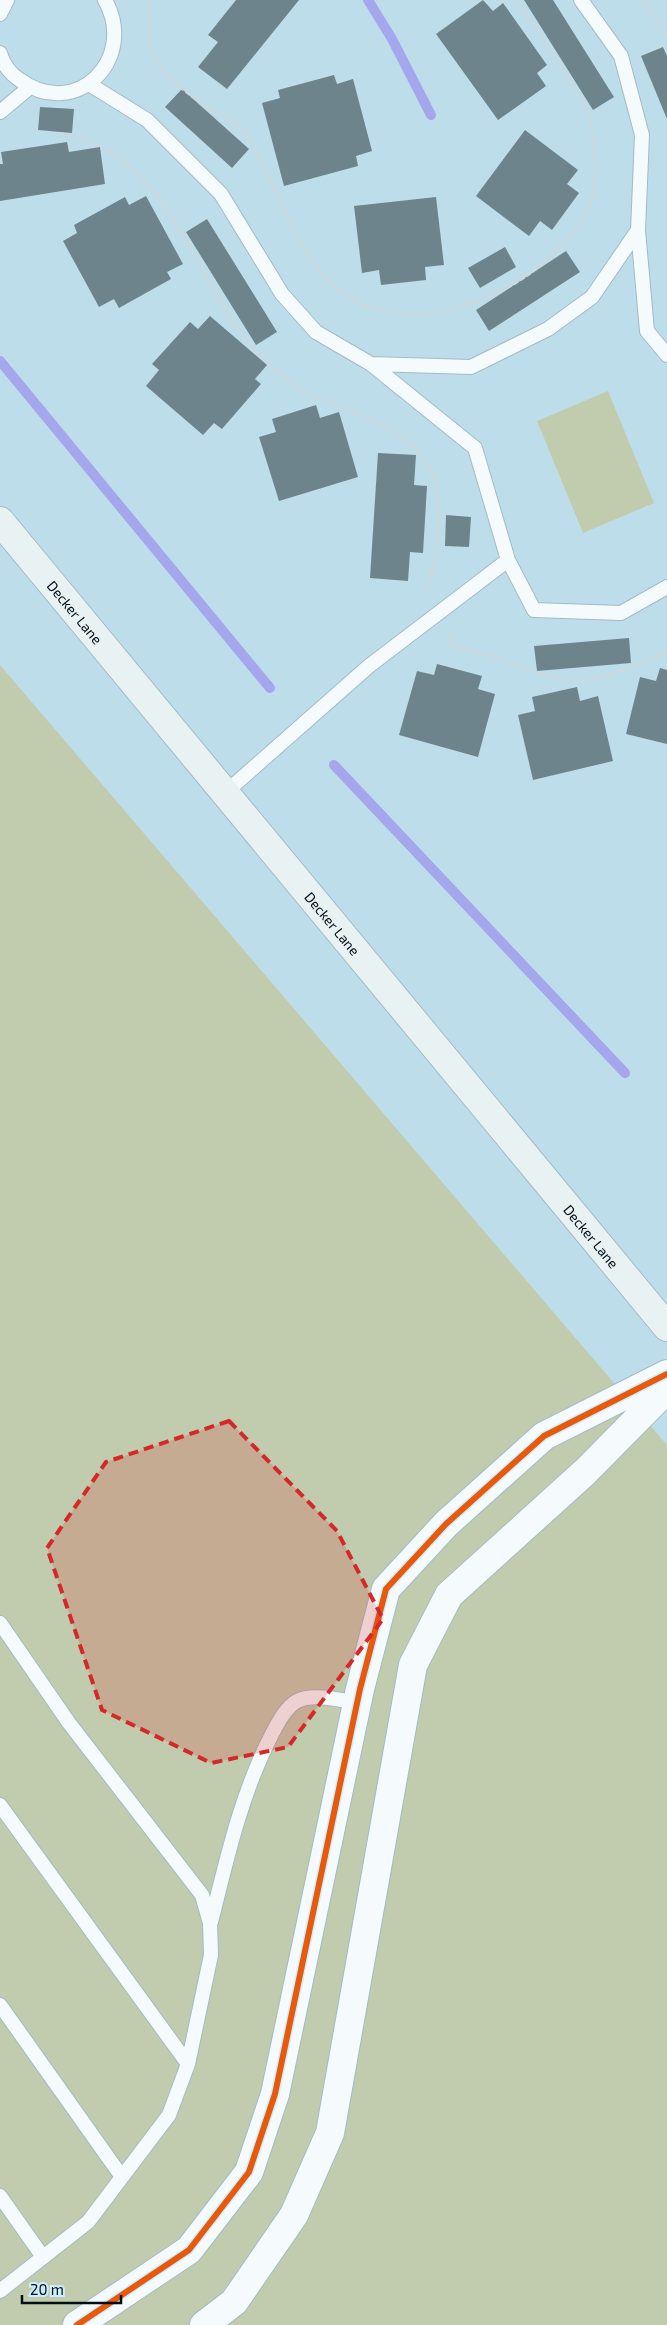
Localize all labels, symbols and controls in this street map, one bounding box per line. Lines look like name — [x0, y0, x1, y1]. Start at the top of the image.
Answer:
street label: Decker Lane — [44, 577, 106, 647]
street label: Decker Lane — [302, 888, 364, 958]
street label: Decker Lane — [561, 1201, 623, 1271]
scale bar — [22, 2272, 121, 2304]
text: 20 m — [30, 2280, 64, 2298]

